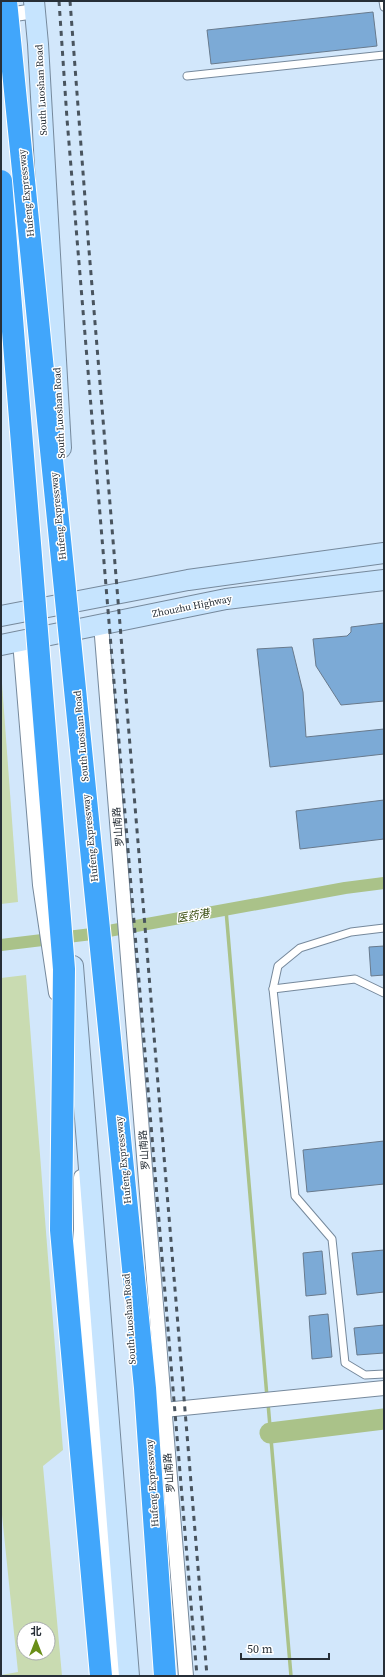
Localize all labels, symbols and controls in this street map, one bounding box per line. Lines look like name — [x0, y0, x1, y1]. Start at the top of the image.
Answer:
street label: South Luoshan Road — [32, 44, 50, 136]
street label: Hufeng Expressway — [15, 148, 37, 237]
street label: South Luoshan Road — [50, 367, 68, 459]
street label: Hufeng Expressway — [47, 471, 69, 560]
street label: Zhouzhu Highway — [151, 592, 234, 620]
street label: South Luoshan Road — [71, 690, 91, 782]
street label: Hufeng Expressway — [79, 793, 101, 882]
street label: 罗山南路 — [110, 807, 126, 847]
water label: 医药港 — [175, 905, 213, 926]
street label: Hufeng Expressway — [112, 1115, 134, 1204]
street label: 罗山南路 — [136, 1130, 152, 1170]
street label: South Luoshan Road — [119, 1273, 139, 1365]
street label: Hufeng Expressway — [142, 1438, 162, 1527]
street label: 罗山南路 — [161, 1453, 177, 1493]
north arrow — [16, 1621, 56, 1661]
text: 北 — [31, 1624, 42, 1639]
scale bar — [241, 1635, 329, 1661]
text: 50 m — [247, 1641, 273, 1657]

